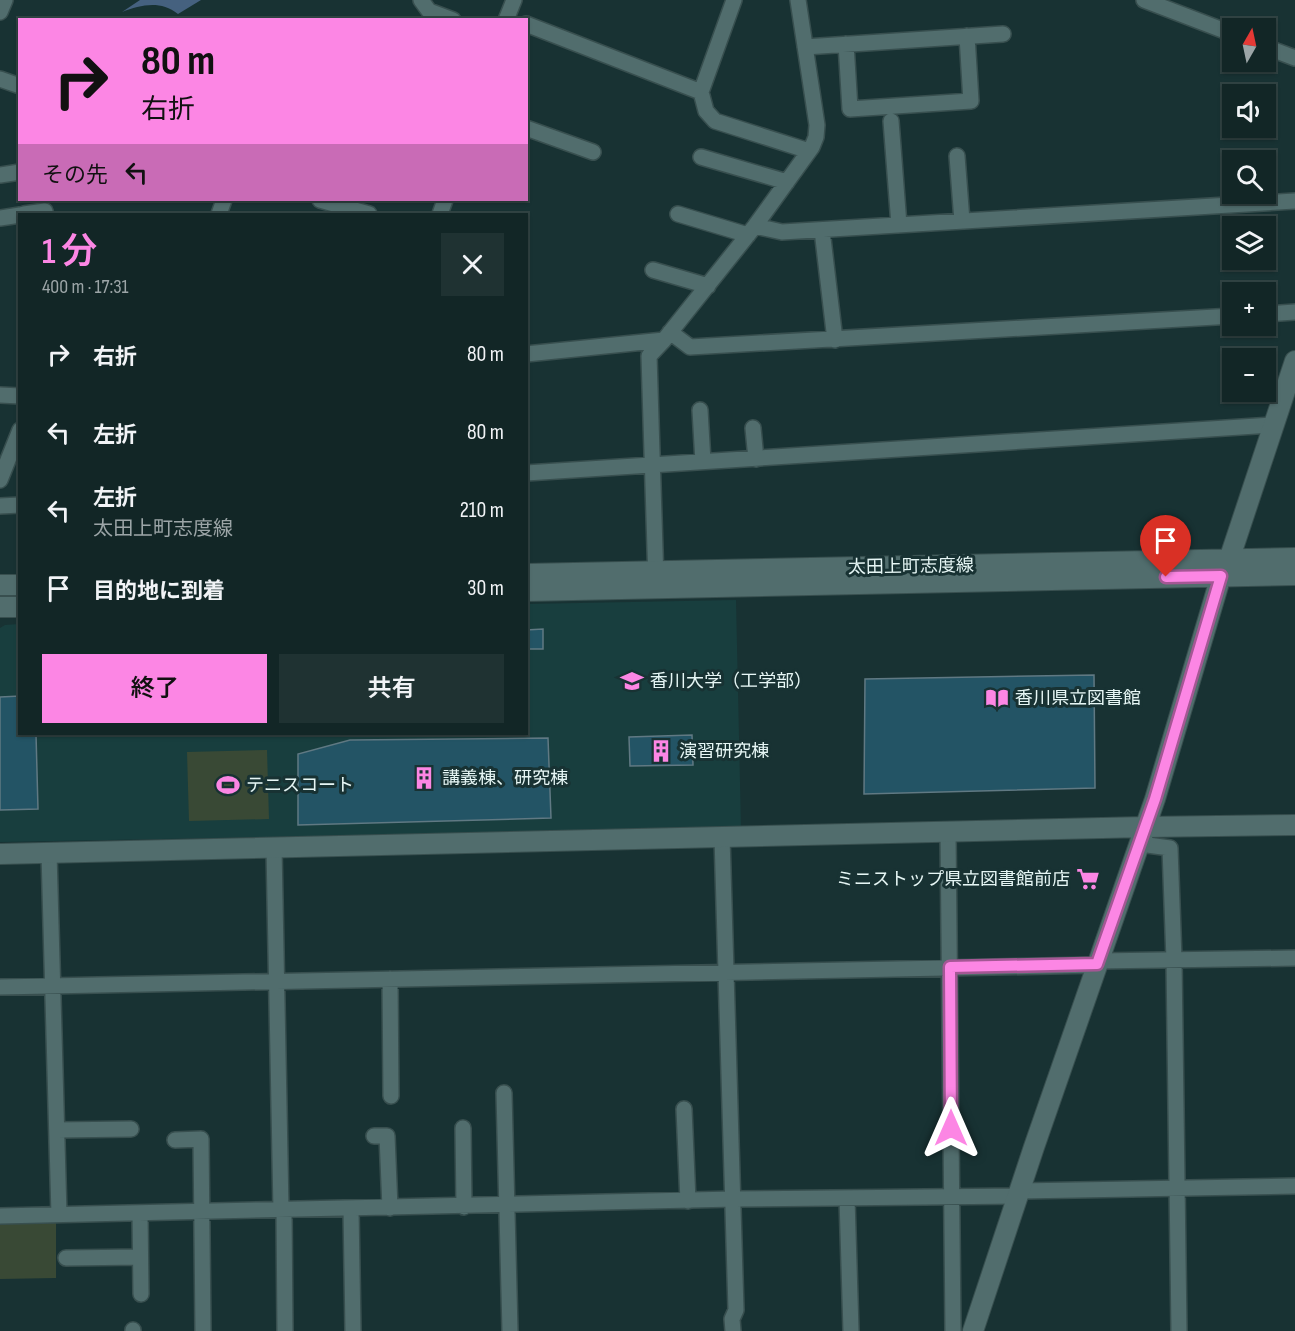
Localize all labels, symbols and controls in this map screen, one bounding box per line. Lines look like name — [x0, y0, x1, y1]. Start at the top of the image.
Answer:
north arrow — [1222, 18, 1276, 72]
map controls — [1222, 18, 1276, 402]
text: 80 m — [141, 36, 215, 87]
icon: right — [42, 42, 120, 120]
button: sound — [1222, 84, 1276, 138]
text: 右折 — [141, 94, 195, 126]
button: search — [1222, 150, 1276, 204]
icon: left — [120, 156, 153, 189]
text: その先 — [42, 162, 108, 189]
button: layers — [1222, 216, 1276, 270]
text: 1 分 — [42, 231, 97, 274]
button: close — [441, 233, 504, 296]
text: 400 m · 17:31 — [42, 275, 129, 299]
button: + — [1222, 282, 1276, 336]
icon: right — [42, 338, 75, 371]
text: 80 m — [467, 341, 504, 368]
text: 右折 — [93, 344, 137, 371]
button: − — [1222, 348, 1276, 402]
icon: left — [42, 416, 75, 449]
text: 80 m — [467, 419, 504, 446]
text: 左折 — [93, 422, 137, 449]
text: 左折 — [93, 485, 137, 512]
icon: left — [42, 494, 75, 527]
text: 210 m — [460, 497, 504, 524]
pin — [1140, 515, 1191, 577]
text: 太田上町志度線 — [93, 517, 233, 541]
icon: arrive — [1149, 524, 1182, 557]
street label: 太田上町志度線 — [848, 555, 974, 578]
icon: arrive — [42, 572, 75, 605]
text: 30 m — [467, 575, 504, 602]
text: 目的地に到着 — [93, 578, 225, 605]
button: 終了 — [42, 654, 267, 723]
button: 共有 — [279, 654, 504, 723]
school or university icon: 香川大学（工学部） — [619, 668, 645, 694]
place label: 香川大学（工学部） — [650, 671, 812, 692]
library icon: 香川県立図書館 — [984, 685, 1010, 711]
place label: 香川県立図書館 — [1015, 688, 1141, 709]
building icon: 演習研究棟 — [648, 738, 674, 764]
place label: 演習研究棟 — [679, 741, 769, 762]
building icon: 講義棟、研究棟 — [411, 765, 437, 791]
place label: 講義棟、研究棟 — [442, 768, 568, 789]
sports icon: テニスコート — [215, 772, 241, 798]
place label: テニスコート — [246, 775, 354, 796]
supermarket icon: ミニストップ県立図書館前店 — [1075, 866, 1101, 892]
place label: ミニストップ県立図書館前店 — [836, 869, 1070, 890]
position arrow — [919, 1096, 983, 1160]

